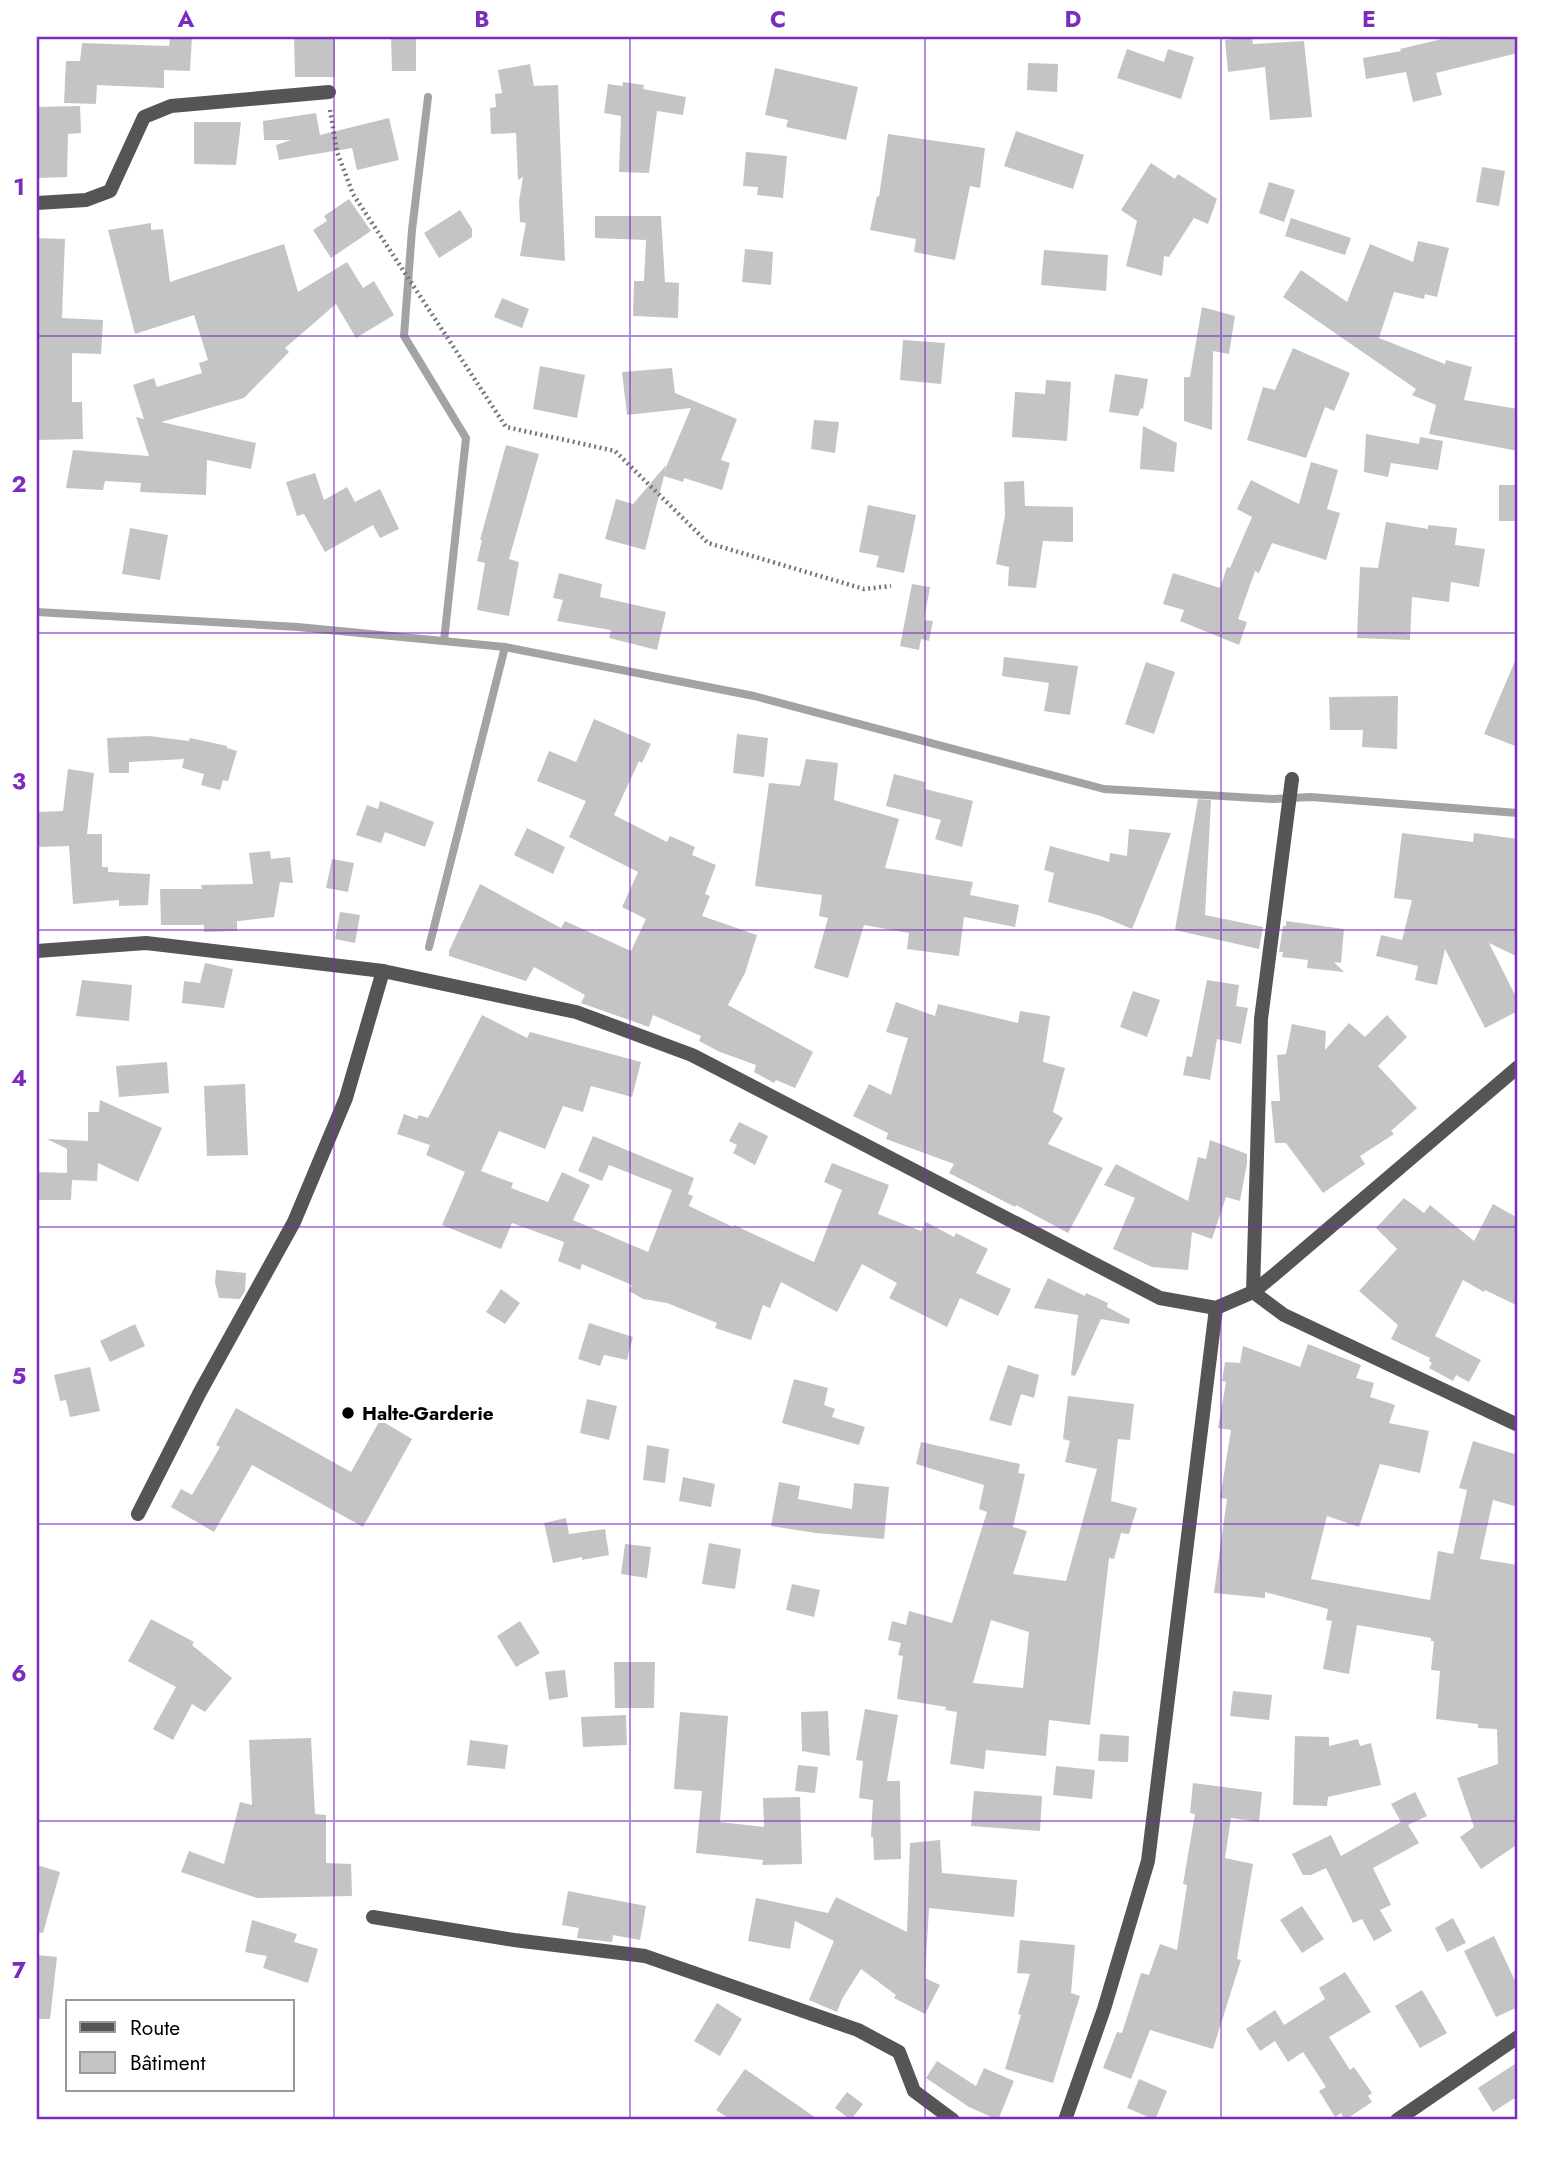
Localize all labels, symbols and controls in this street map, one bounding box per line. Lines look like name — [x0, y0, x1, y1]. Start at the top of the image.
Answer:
text: A — [177, 2, 195, 36]
text: B — [474, 2, 490, 36]
text: C — [770, 2, 786, 36]
text: D — [1065, 2, 1082, 36]
text: E — [1362, 2, 1376, 36]
text: 1 — [13, 170, 25, 204]
text: 2 — [11, 467, 27, 501]
text: 3 — [12, 764, 26, 798]
text: 4 — [11, 1061, 27, 1095]
text: 5 — [12, 1359, 26, 1393]
place label: Halte-Garderie — [362, 1400, 494, 1427]
marker: Halte-Garderie — [340, 1405, 356, 1421]
text: 6 — [11, 1656, 27, 1690]
text: 7 — [12, 1953, 26, 1987]
legend — [66, 2000, 294, 2090]
text: Route — [130, 2013, 180, 2043]
text: Bâtiment — [130, 2048, 206, 2078]

